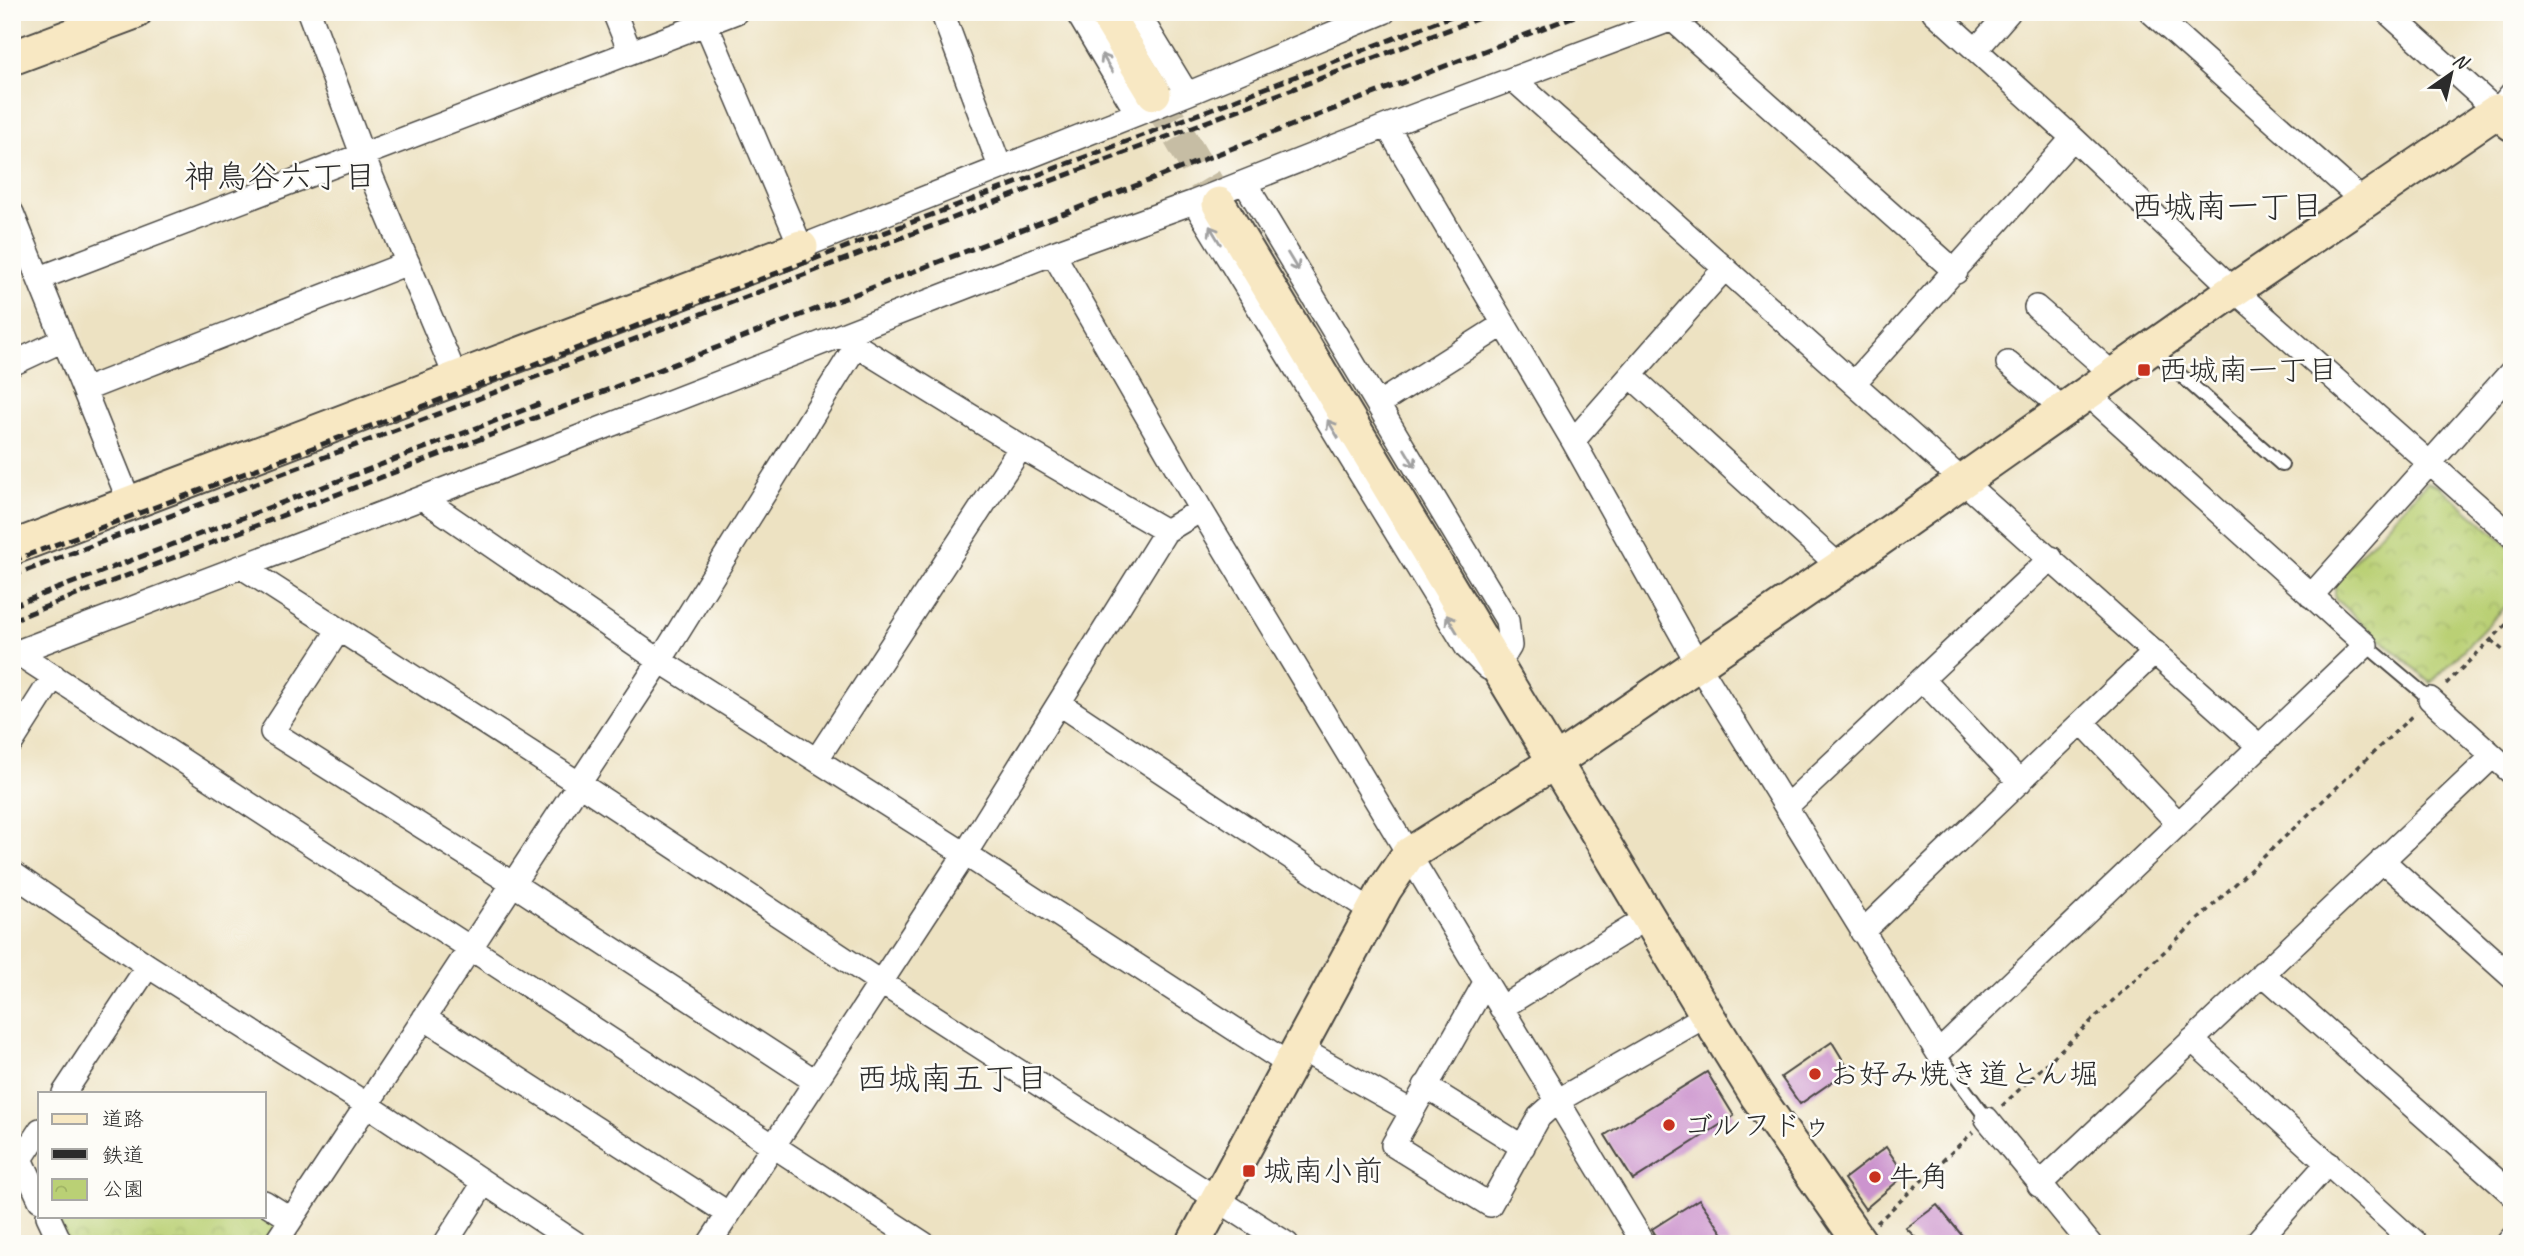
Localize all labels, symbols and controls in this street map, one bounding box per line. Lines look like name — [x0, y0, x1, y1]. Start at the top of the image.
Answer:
north arrow — [2416, 38, 2486, 108]
text: N — [2448, 47, 2474, 76]
one-way arrow — [1099, 53, 1113, 73]
district label: 神鳥谷六丁目 — [184, 156, 376, 197]
district label: 西城南一丁目 — [2131, 186, 2323, 227]
one-way arrow — [1207, 226, 1221, 246]
one-way arrow — [1286, 252, 1300, 272]
place label: 西城南一丁目 — [2158, 351, 2338, 389]
marker: 西城南一丁目 — [2136, 362, 2152, 378]
one-way arrow — [1326, 420, 1340, 440]
one-way arrow — [1403, 447, 1417, 467]
one-way arrow — [1444, 614, 1458, 634]
place label: お好み焼き道とん堀 — [1829, 1055, 2099, 1093]
district label: 西城南五丁目 — [856, 1058, 1048, 1099]
marker: お好み焼き道とん堀 — [1807, 1066, 1823, 1082]
legend — [38, 1092, 266, 1218]
text: 道路 — [102, 1106, 144, 1132]
place label: ゴルフドゥ — [1683, 1106, 1832, 1144]
marker: ゴルフドゥ — [1661, 1117, 1677, 1133]
text: 鉄道 — [102, 1142, 144, 1168]
place label: 城南小前 — [1263, 1152, 1383, 1190]
place label: 牛角 — [1889, 1158, 1949, 1196]
marker: 城南小前 — [1241, 1163, 1257, 1179]
marker: 牛角 — [1867, 1169, 1883, 1185]
text: 公園 — [102, 1176, 144, 1202]

